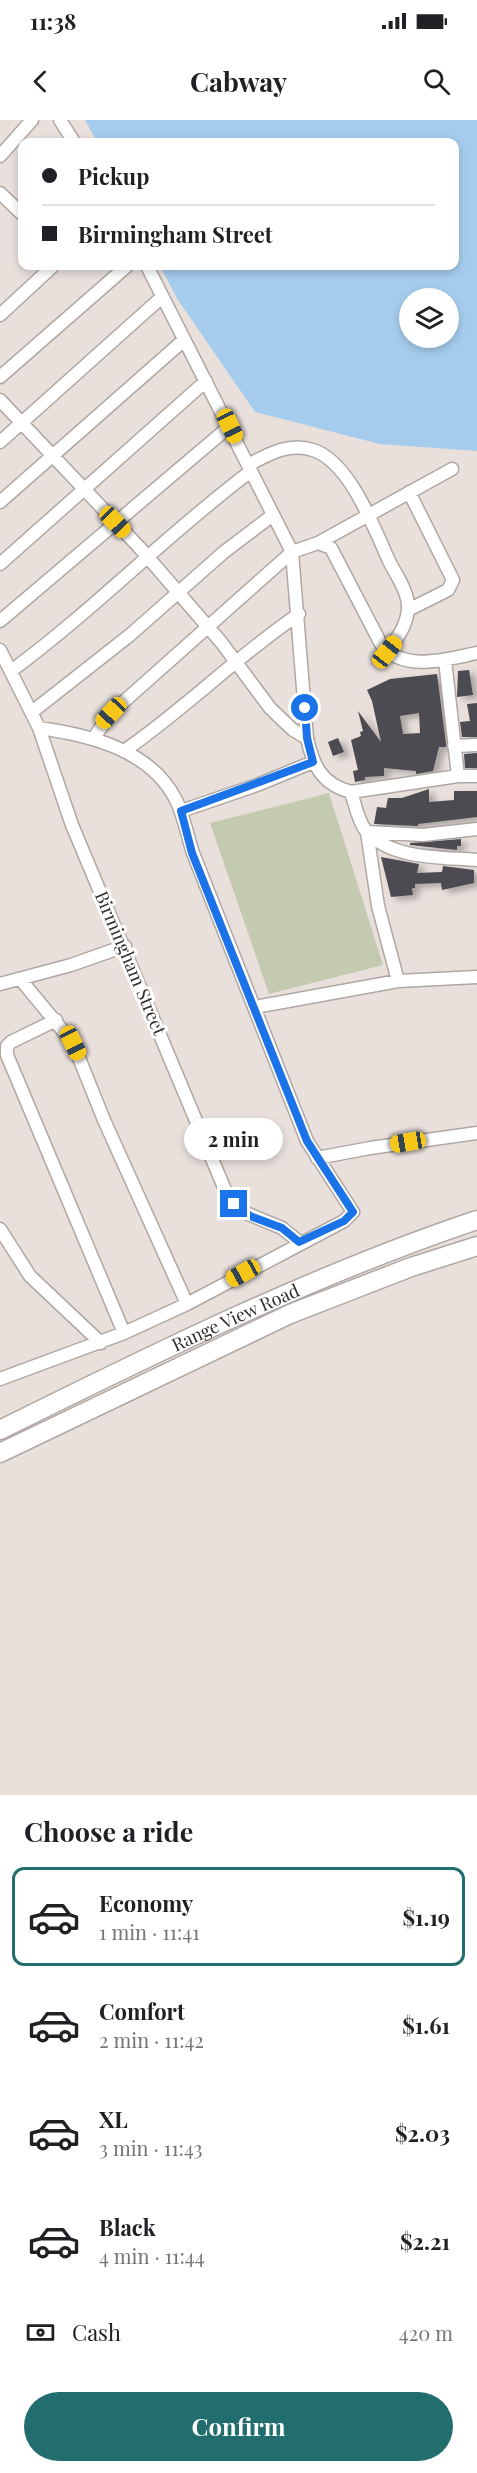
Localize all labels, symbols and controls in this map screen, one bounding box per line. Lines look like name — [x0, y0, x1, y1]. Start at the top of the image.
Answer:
text: 11:38 — [30, 6, 76, 36]
text: Cabway — [190, 63, 287, 99]
icon: back — [24, 65, 57, 98]
icon: search — [420, 65, 453, 98]
text: Pickup — [78, 161, 149, 191]
text: Birmingham Street — [78, 219, 273, 249]
map controls — [399, 288, 459, 348]
button: layers — [399, 288, 459, 348]
car — [214, 406, 246, 446]
car — [96, 503, 134, 541]
car — [369, 632, 405, 672]
car — [92, 694, 130, 732]
route start — [291, 694, 318, 721]
street label: Birmingham Street — [90, 887, 172, 1039]
car — [57, 1023, 89, 1063]
callout: 2 min — [184, 1117, 284, 1159]
text: 2 min — [208, 1125, 259, 1152]
car — [389, 1130, 427, 1154]
route end — [220, 1190, 247, 1217]
car — [223, 1256, 263, 1290]
street label: Range View Road — [168, 1278, 303, 1357]
text: Choose a ride — [24, 1813, 193, 1849]
text: Economy — [99, 1888, 193, 1918]
icon: car — [27, 1890, 81, 1944]
text: $1.19 — [402, 1902, 450, 1932]
text: 1 min · 11:41 — [99, 1918, 200, 1945]
text: Comfort — [99, 1996, 185, 2026]
icon: car — [27, 1998, 81, 2052]
text: $1.61 — [402, 2010, 450, 2040]
text: 2 min · 11:42 — [99, 2026, 204, 2053]
text: XL — [99, 2104, 128, 2134]
icon: car — [27, 2106, 81, 2160]
text: $2.03 — [395, 2118, 450, 2148]
text: 3 min · 11:43 — [99, 2134, 202, 2161]
text: Black — [99, 2212, 156, 2242]
icon: car — [27, 2214, 81, 2268]
text: $2.21 — [400, 2226, 450, 2256]
text: 4 min · 11:44 — [99, 2242, 205, 2269]
icon: cash — [24, 2316, 57, 2349]
text: Cash — [72, 2317, 121, 2347]
text: 420 m — [399, 2319, 453, 2346]
button: Confirm — [24, 2392, 453, 2461]

